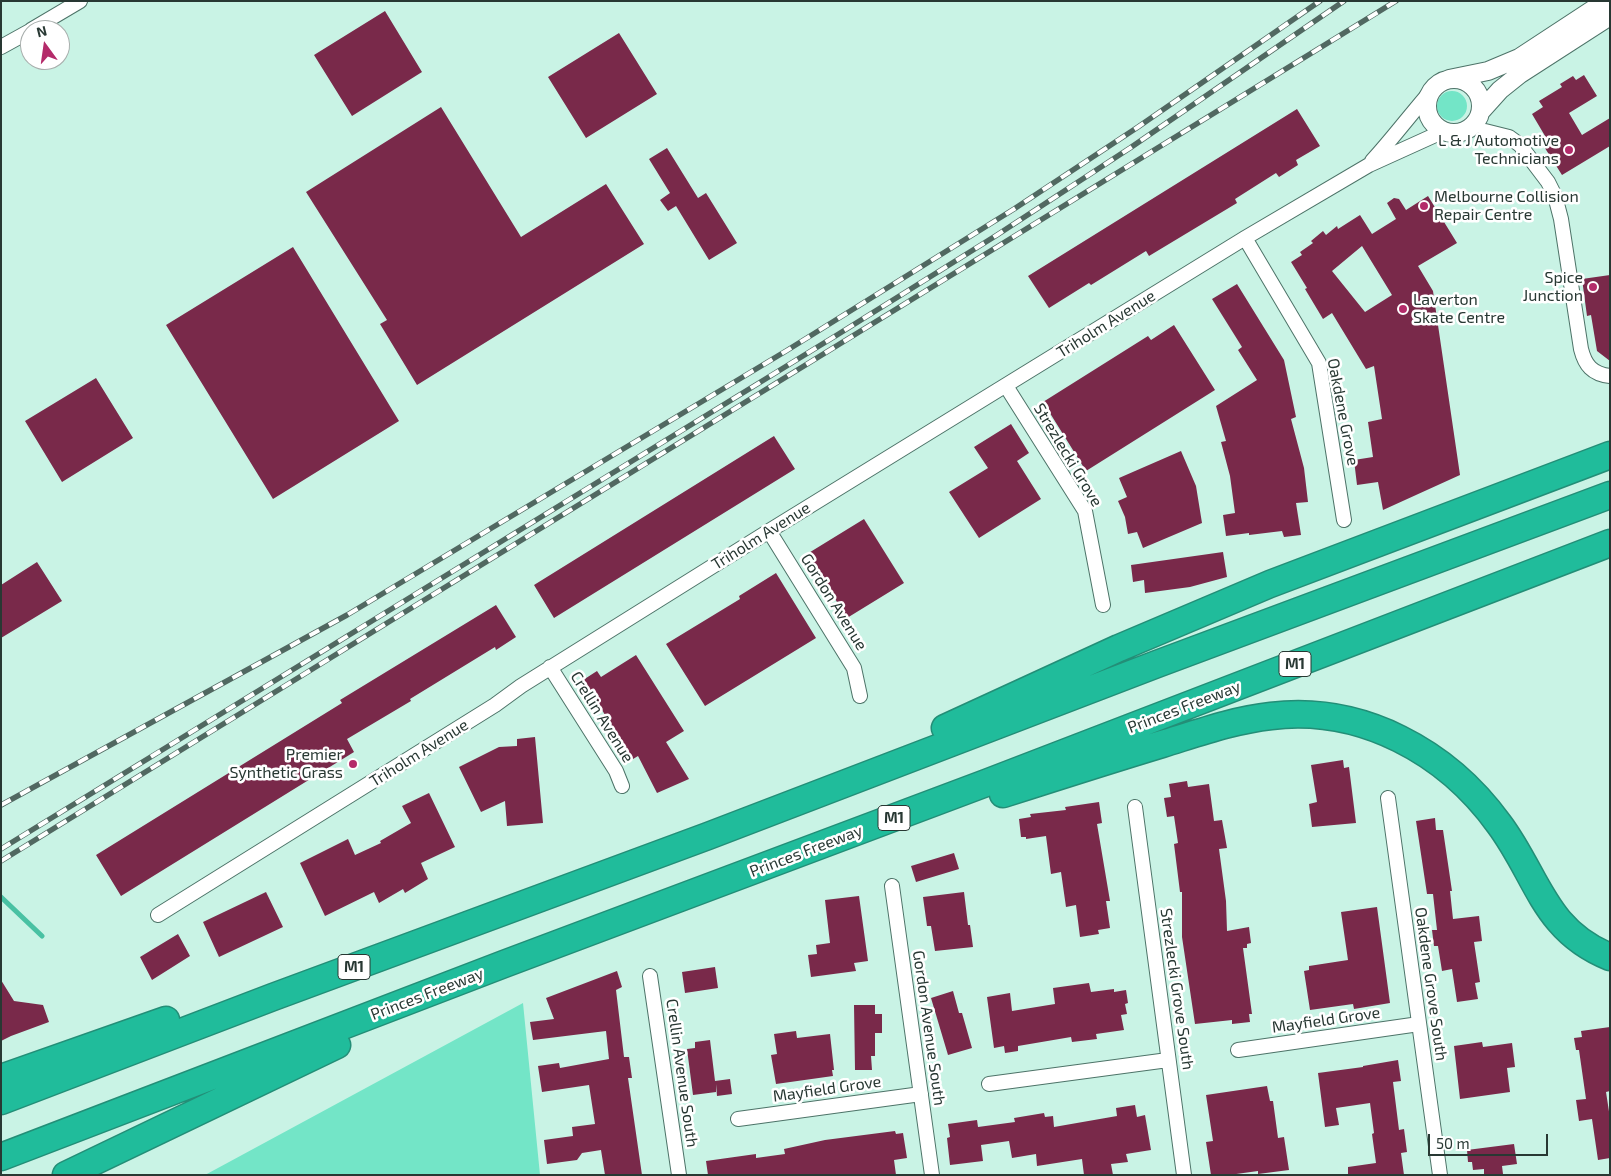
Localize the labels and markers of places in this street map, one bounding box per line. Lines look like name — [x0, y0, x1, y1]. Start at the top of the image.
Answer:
place label: L & J Automotive Technicians — [1438, 131, 1559, 169]
marker: L & J Automotive Technicians — [1563, 144, 1575, 156]
place label: Melbourne Collision Repair Centre — [1434, 187, 1579, 225]
marker: Melbourne Collision Repair Centre — [1418, 200, 1430, 212]
place label: Spice Junction — [1523, 268, 1583, 306]
marker: Spice Junction — [1587, 281, 1599, 293]
place label: Laverton Skate Centre — [1413, 290, 1505, 328]
marker: Laverton Skate Centre — [1397, 303, 1409, 315]
place label: Premier Synthetic Grass — [229, 745, 343, 783]
marker: Premier Synthetic Grass — [347, 758, 359, 770]

